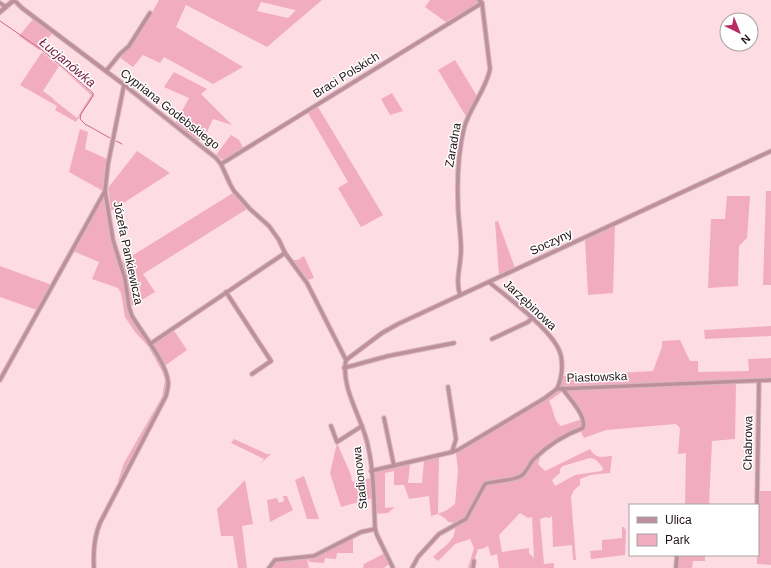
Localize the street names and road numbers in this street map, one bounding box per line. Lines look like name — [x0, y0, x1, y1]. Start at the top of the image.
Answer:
street label: Braci Polskich — [310, 49, 382, 101]
street label: Cypriana Godebskiego — [118, 66, 223, 152]
street label: Zaradna — [442, 121, 464, 168]
street label: Józefa Pankiewicza — [110, 200, 146, 306]
street label: Soczyny — [527, 226, 575, 258]
street label: Jarzębinowa — [501, 277, 560, 333]
street label: Piastowska — [566, 369, 628, 385]
street label: Chabrowa — [741, 415, 755, 470]
street label: Stadionowa — [350, 446, 370, 510]

